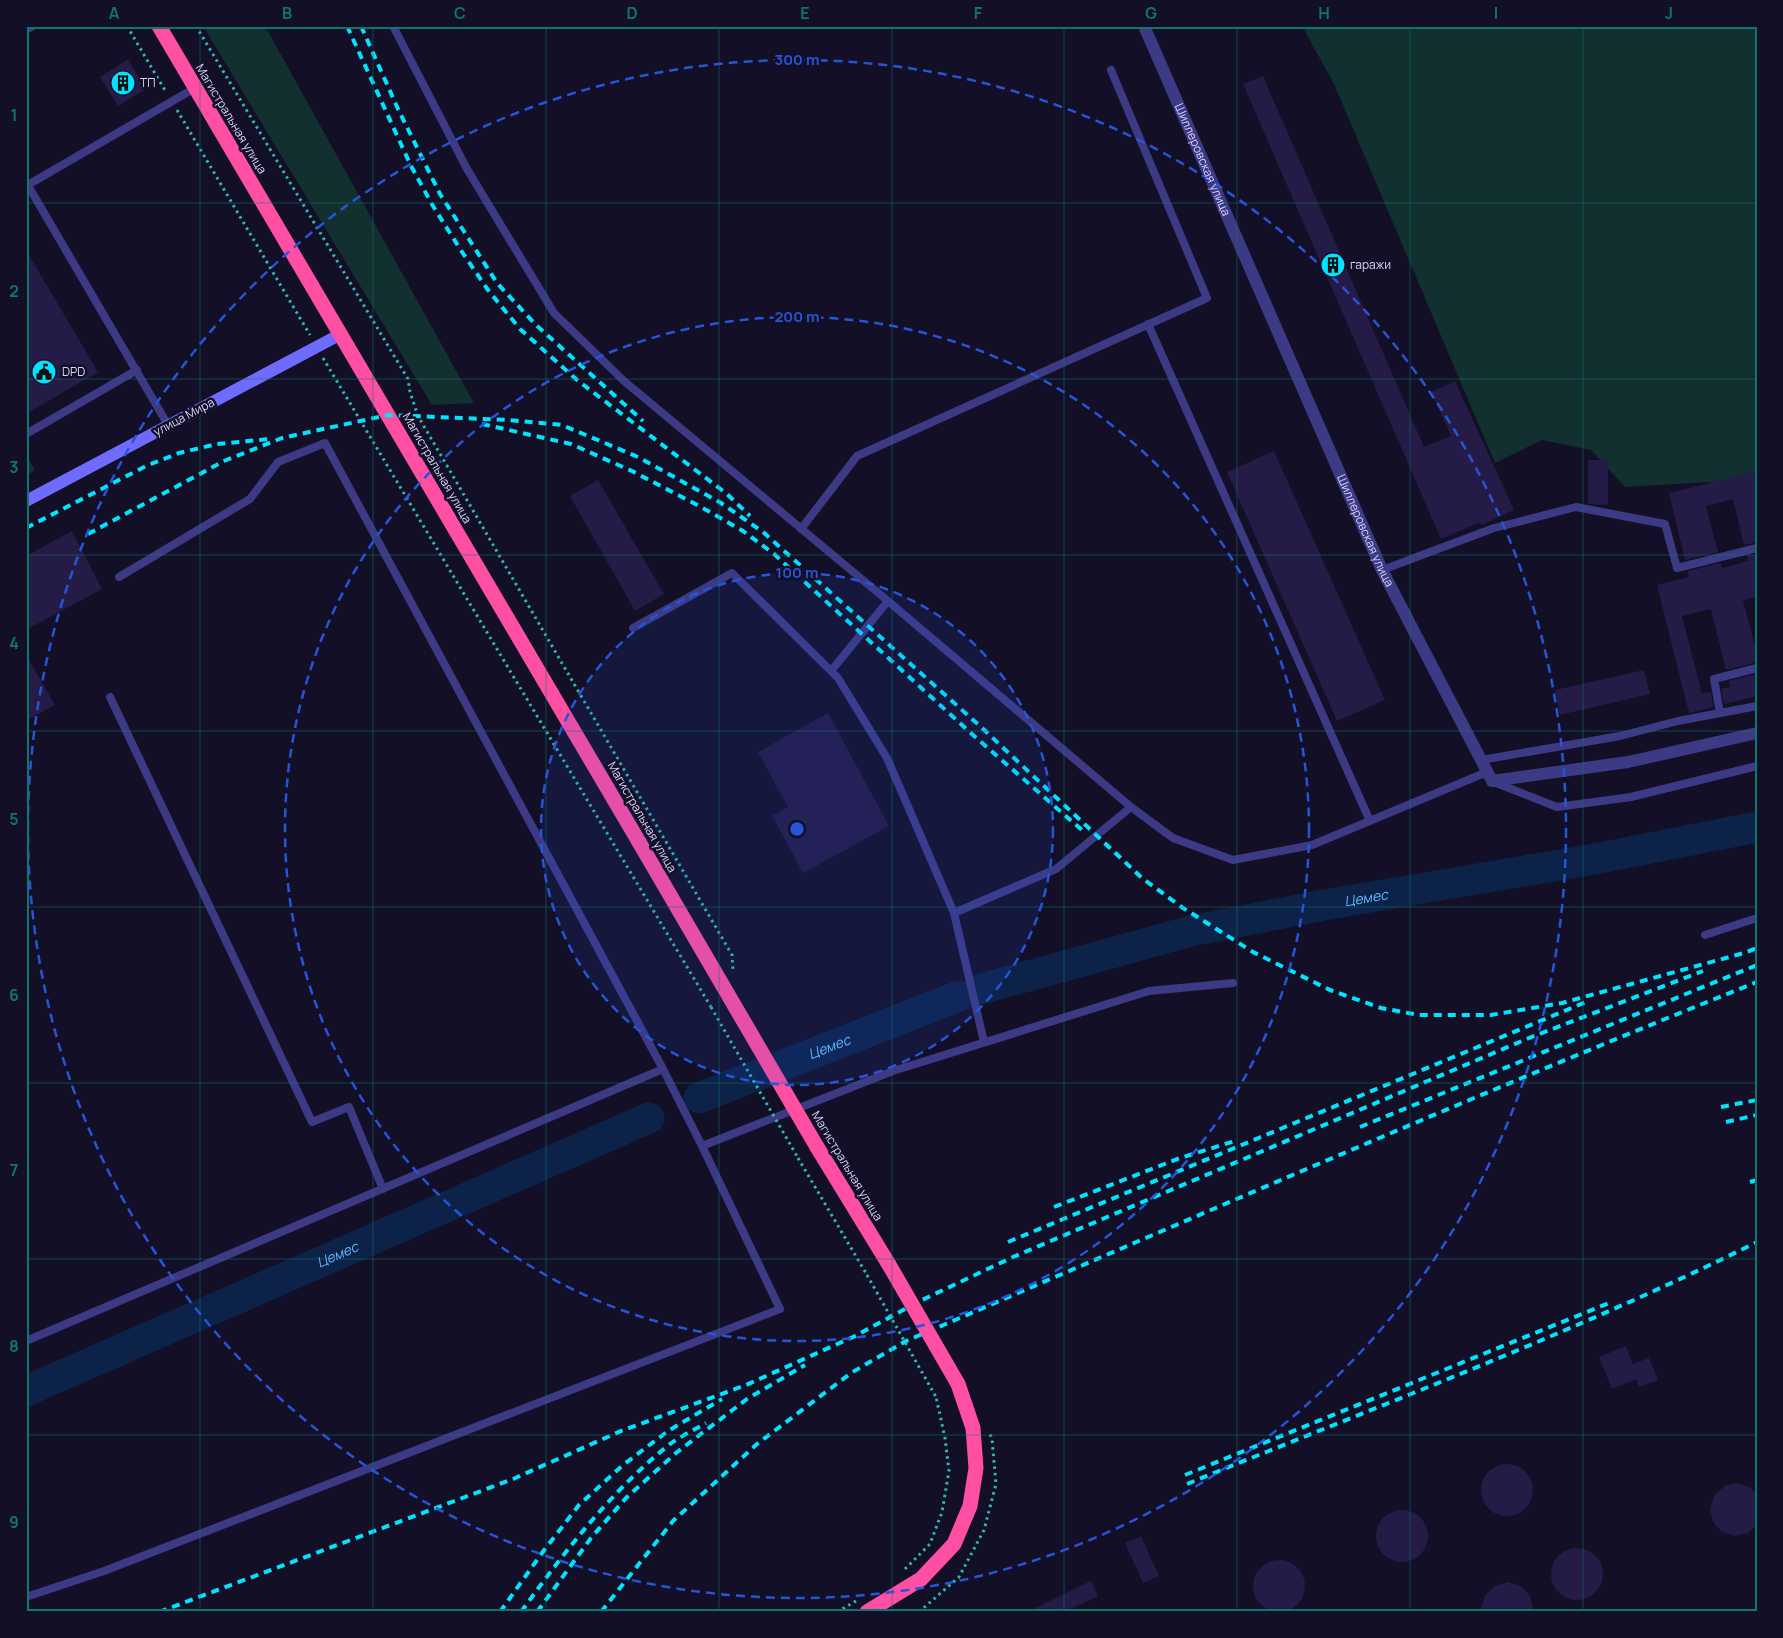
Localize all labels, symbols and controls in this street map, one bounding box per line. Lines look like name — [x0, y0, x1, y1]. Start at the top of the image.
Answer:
text: A — [109, 2, 120, 24]
text: B — [282, 2, 292, 24]
text: C — [454, 2, 466, 24]
text: D — [626, 2, 638, 24]
text: E — [800, 2, 810, 24]
text: F — [974, 2, 983, 24]
text: G — [1145, 2, 1157, 24]
text: H — [1318, 2, 1330, 24]
text: I — [1494, 2, 1498, 24]
text: J — [1665, 2, 1673, 24]
text: 300 m — [775, 49, 819, 70]
street label: Магистральная улица — [192, 61, 271, 177]
building icon: ТП — [110, 70, 136, 96]
place label: ТП — [140, 74, 155, 91]
street label: Шиллеровская улица — [1171, 101, 1235, 219]
text: 1 — [10, 104, 18, 126]
building icon: гаражи — [1320, 252, 1346, 278]
place label: гаражи — [1350, 256, 1391, 273]
text: 2 — [9, 280, 19, 302]
text: 200 m — [774, 306, 820, 327]
public building icon: DPD — [31, 359, 57, 385]
place label: DPD — [62, 363, 85, 380]
street label: улица Мира — [150, 393, 217, 440]
street label: Магистральная улица — [399, 409, 476, 526]
text: 3 — [9, 456, 19, 478]
street label: Шиллеровская улица — [1333, 472, 1398, 590]
text: 100 m — [776, 562, 818, 583]
text: 4 — [9, 632, 19, 654]
street label: Магистральная улица — [604, 758, 681, 875]
text: 5 — [9, 808, 19, 830]
centre of rings — [788, 820, 806, 838]
water label: Цемес — [1343, 884, 1390, 910]
text: 6 — [9, 984, 19, 1006]
water label: Цемес — [805, 1029, 854, 1063]
street label: Магистральная улица — [808, 1108, 887, 1224]
text: 7 — [10, 1159, 18, 1181]
water label: Цемес — [313, 1236, 362, 1272]
text: 8 — [9, 1335, 19, 1357]
text: 9 — [9, 1511, 19, 1533]

